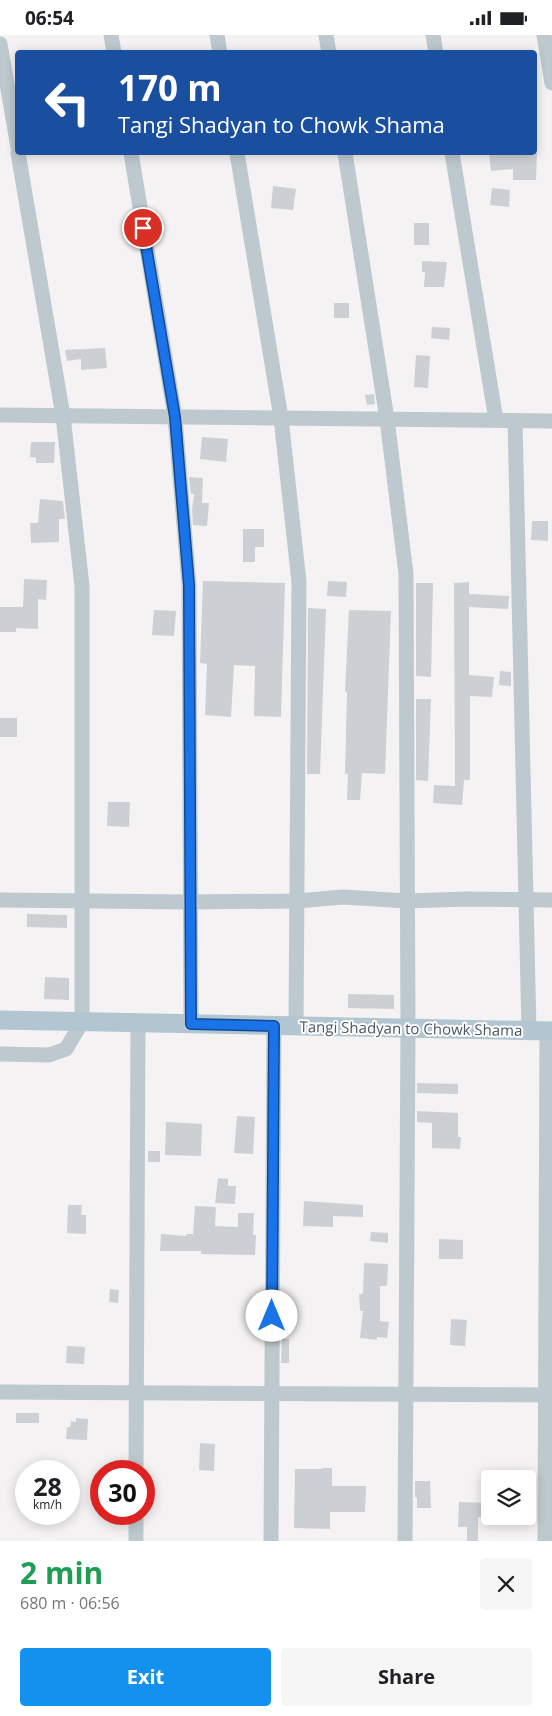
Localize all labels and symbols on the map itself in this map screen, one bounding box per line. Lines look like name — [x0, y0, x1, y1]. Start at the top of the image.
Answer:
pin — [122, 207, 164, 249]
street label: Tangi Shadyan to Chowk Shama — [299, 1016, 523, 1040]
position arrow — [245, 1289, 297, 1341]
speed limit sign: 30 — [90, 1460, 155, 1525]

